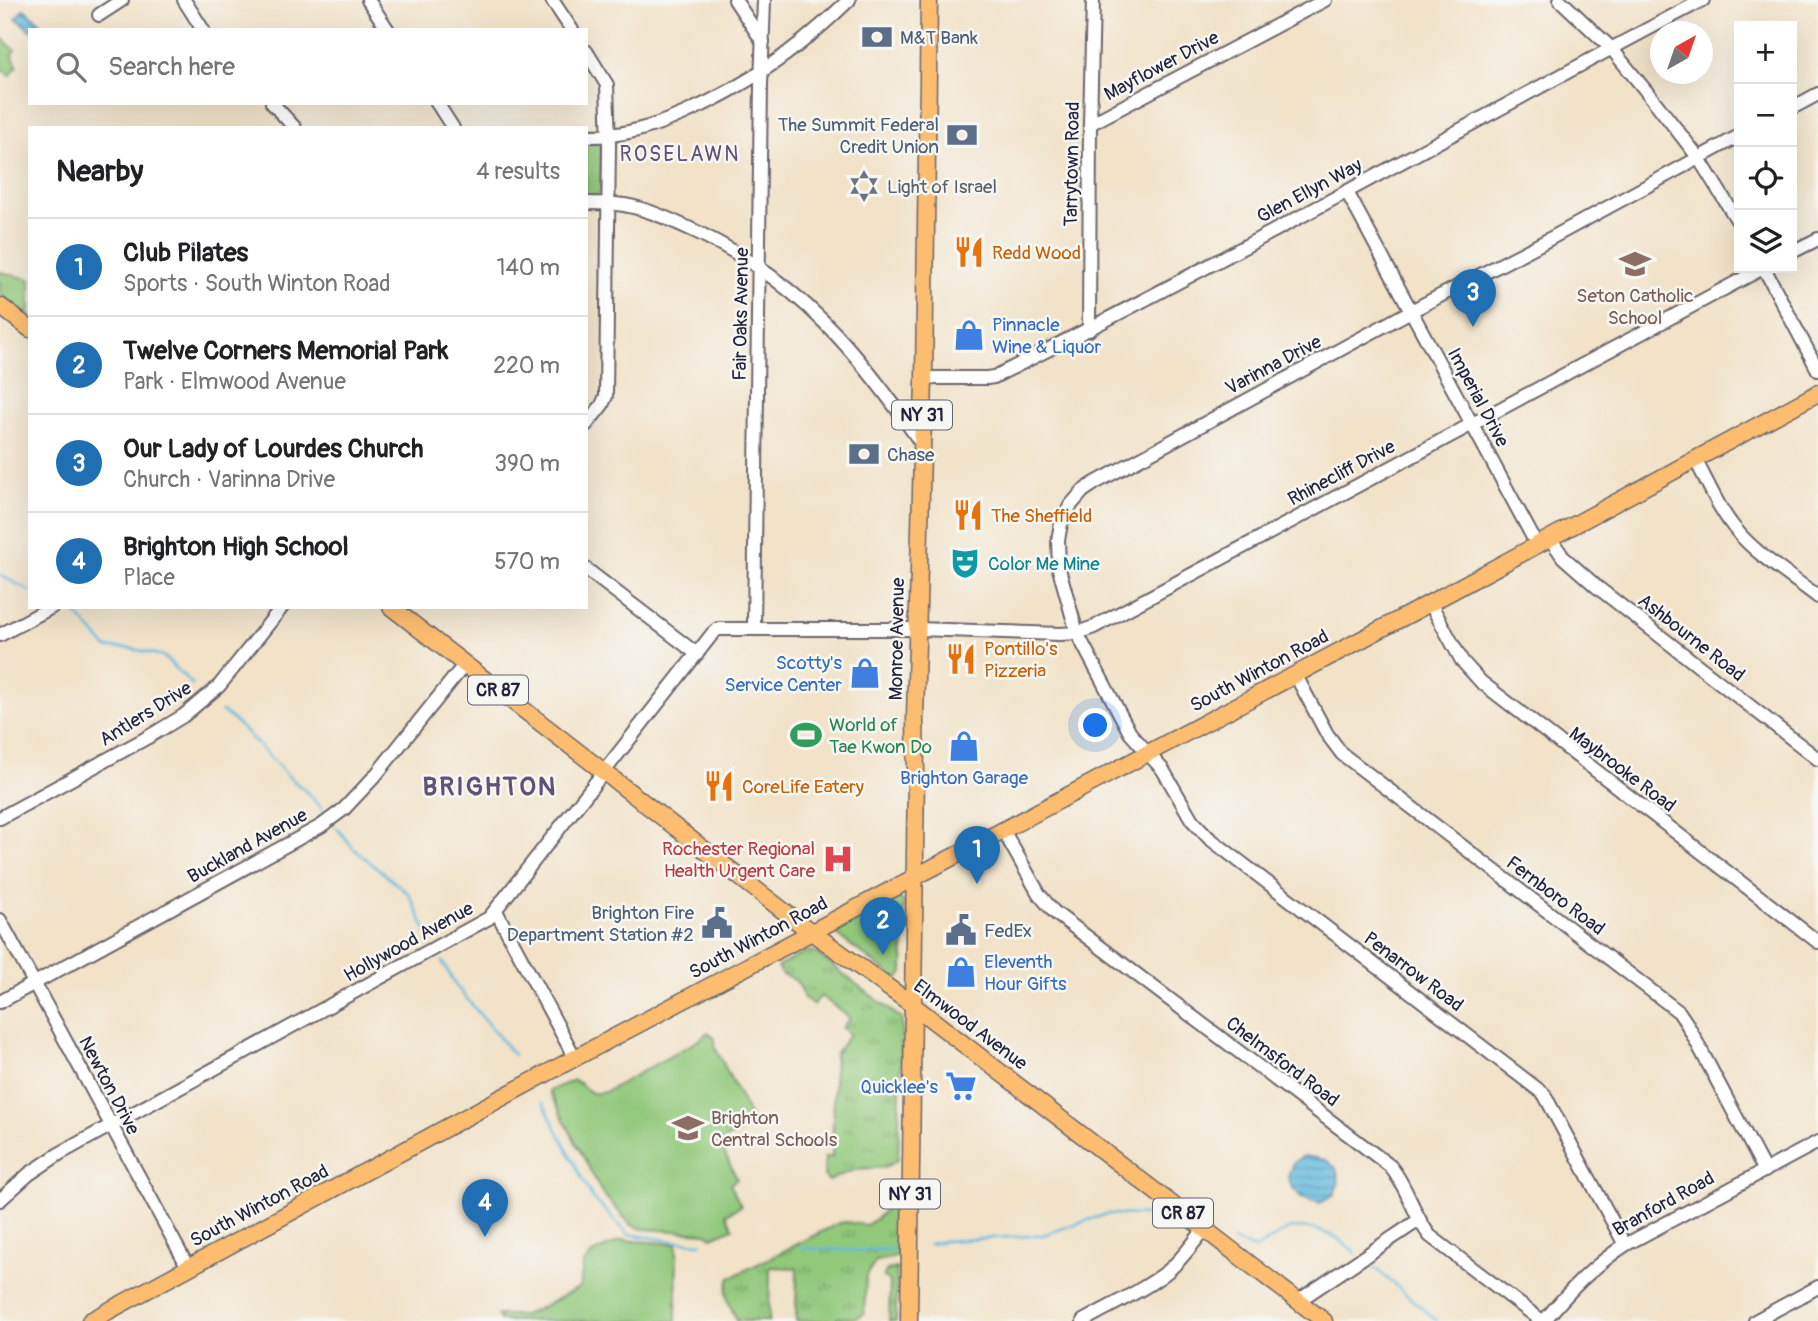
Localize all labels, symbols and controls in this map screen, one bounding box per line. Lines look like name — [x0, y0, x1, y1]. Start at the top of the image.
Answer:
bank icon: M&T Bank — [860, 20, 894, 54]
north arrow — [1650, 21, 1713, 84]
map controls — [1734, 21, 1797, 273]
button: + — [1734, 21, 1797, 84]
street label: Mayflower Drive — [1100, 25, 1224, 106]
place label: M&T Bank — [900, 26, 978, 50]
search box — [28, 28, 588, 105]
icon: search — [52, 48, 90, 86]
text: Search here — [108, 51, 235, 83]
button: − — [1734, 84, 1797, 147]
street label: Tarrytown Road — [1059, 101, 1085, 227]
place label: The Summit Federal Credit Union — [778, 113, 939, 159]
bank icon: The Summit Federal Credit Union — [945, 118, 979, 152]
district label: ROSELAWN — [620, 141, 741, 168]
button: locate — [1734, 147, 1797, 210]
text: Nearby — [56, 153, 143, 190]
street label: Glen Ellyn Way — [1253, 153, 1366, 229]
text: 4 results — [476, 157, 560, 186]
synagogue icon: Light of Israel — [847, 169, 881, 203]
place label: Light of Israel — [887, 175, 997, 199]
button: layers — [1734, 210, 1797, 273]
restaurant icon: Redd Wood — [952, 235, 986, 269]
text: Club Pilates — [123, 237, 248, 269]
place label: Redd Wood — [992, 241, 1081, 265]
street label: Fair Oaks Avenue — [728, 247, 754, 381]
school or university icon: Seton Catholic School — [1618, 247, 1652, 281]
text: 1 — [75, 253, 84, 282]
text: 140 m — [497, 253, 560, 282]
text: Sports · South Winton Road — [123, 269, 391, 298]
pin: 3 — [1450, 269, 1496, 327]
place label: Seton Catholic School — [1576, 284, 1694, 330]
place label: Pinnacle Wine & Liquor — [992, 313, 1101, 359]
shop icon: Pinnacle Wine & Liquor — [952, 318, 986, 352]
street label: Varinna Drive — [1221, 329, 1326, 400]
text: Twelve Corners Memorial Park — [123, 335, 448, 367]
street label: Imperial Drive — [1442, 344, 1515, 452]
text: 2 — [73, 351, 85, 380]
text: 220 m — [493, 351, 560, 380]
text: Park · Elmwood Avenue — [123, 367, 346, 396]
road number: NY 31 — [892, 400, 952, 430]
text: Our Lady of Lourdes Church — [123, 433, 423, 465]
street label: Rhinecliff Drive — [1284, 434, 1400, 511]
bank icon: Chase — [847, 437, 881, 471]
place label: Chase — [887, 443, 935, 467]
text: 3 — [73, 449, 85, 478]
text: 390 m — [494, 449, 560, 478]
text: Church · Varinna Drive — [123, 465, 335, 494]
restaurant icon: The Sheffield — [951, 498, 985, 532]
place label: The Sheffield — [991, 504, 1092, 528]
text: Brighton High School — [123, 531, 349, 563]
theatre icon: Color Me Mine — [948, 546, 982, 580]
text: 4 — [72, 547, 86, 576]
text: 570 m — [494, 547, 560, 576]
place label: Color Me Mine — [988, 552, 1100, 576]
text: Place — [123, 563, 175, 592]
street label: Monroe Avenue — [884, 577, 910, 701]
street label: Ashbourne Road — [1633, 589, 1750, 687]
street label: South Winton Road — [1186, 624, 1333, 717]
place label: Pontillo's Pizzeria — [984, 637, 1058, 683]
restaurant icon: Pontillo's Pizzeria — [944, 642, 978, 676]
place label: Scotty's Service Center — [725, 651, 843, 697]
shop icon: Scotty's Service Center — [848, 656, 882, 690]
street label: Antlers Drive — [95, 676, 197, 752]
road number: CR 87 — [468, 676, 528, 704]
your location — [1078, 708, 1112, 742]
place label: World of Tae Kwon Do — [829, 713, 932, 759]
sports icon: World of Tae Kwon Do — [789, 718, 823, 752]
street label: Maybrooke Road — [1564, 722, 1681, 818]
shop icon: Brighton Garage — [947, 729, 981, 763]
place label: Brighton Garage — [900, 766, 1029, 790]
restaurant icon: CoreLife Eatery — [702, 769, 736, 803]
district label: BRIGHTON — [423, 771, 557, 803]
place label: CoreLife Eatery — [742, 775, 864, 799]
street label: Buckland Avenue — [183, 803, 312, 889]
pin: 1 — [954, 826, 1000, 884]
place label: Rochester Regional Health Urgent Care — [662, 837, 816, 883]
hospital icon: Rochester Regional Health Urgent Care — [821, 842, 855, 876]
street label: Fernboro Road — [1501, 851, 1609, 941]
street label: South Winton Road — [685, 891, 832, 984]
street label: Hollywood Avenue — [339, 896, 478, 987]
pin: 2 — [860, 897, 906, 955]
place label: Brighton Fire Department Station #2 — [507, 901, 695, 947]
public building icon: Brighton Fire Department Station #2 — [700, 906, 734, 940]
public building icon: FedEx — [944, 913, 978, 947]
place label: FedEx — [984, 919, 1032, 943]
street label: Penarrow Road — [1359, 927, 1468, 1017]
place label: Eleventh Hour Gifts — [984, 950, 1067, 996]
shop icon: Eleventh Hour Gifts — [944, 955, 978, 989]
street label: Elmwood Avenue — [909, 974, 1033, 1076]
street label: Chelmsford Road — [1221, 1011, 1344, 1112]
street label: Newton Drive — [73, 1032, 145, 1139]
supermarket icon: Quicklee's — [944, 1069, 978, 1103]
place label: Quicklee's — [860, 1075, 939, 1099]
place label: Brighton Central Schools — [711, 1106, 838, 1152]
school or university icon: Brighton Central Schools — [671, 1111, 705, 1145]
street label: South Winton Road — [186, 1159, 333, 1252]
street label: Branford Road — [1608, 1166, 1719, 1242]
pin: 4 — [462, 1179, 508, 1237]
road number: NY 31 — [880, 1180, 940, 1209]
road number: CR 87 — [1153, 1198, 1213, 1228]

